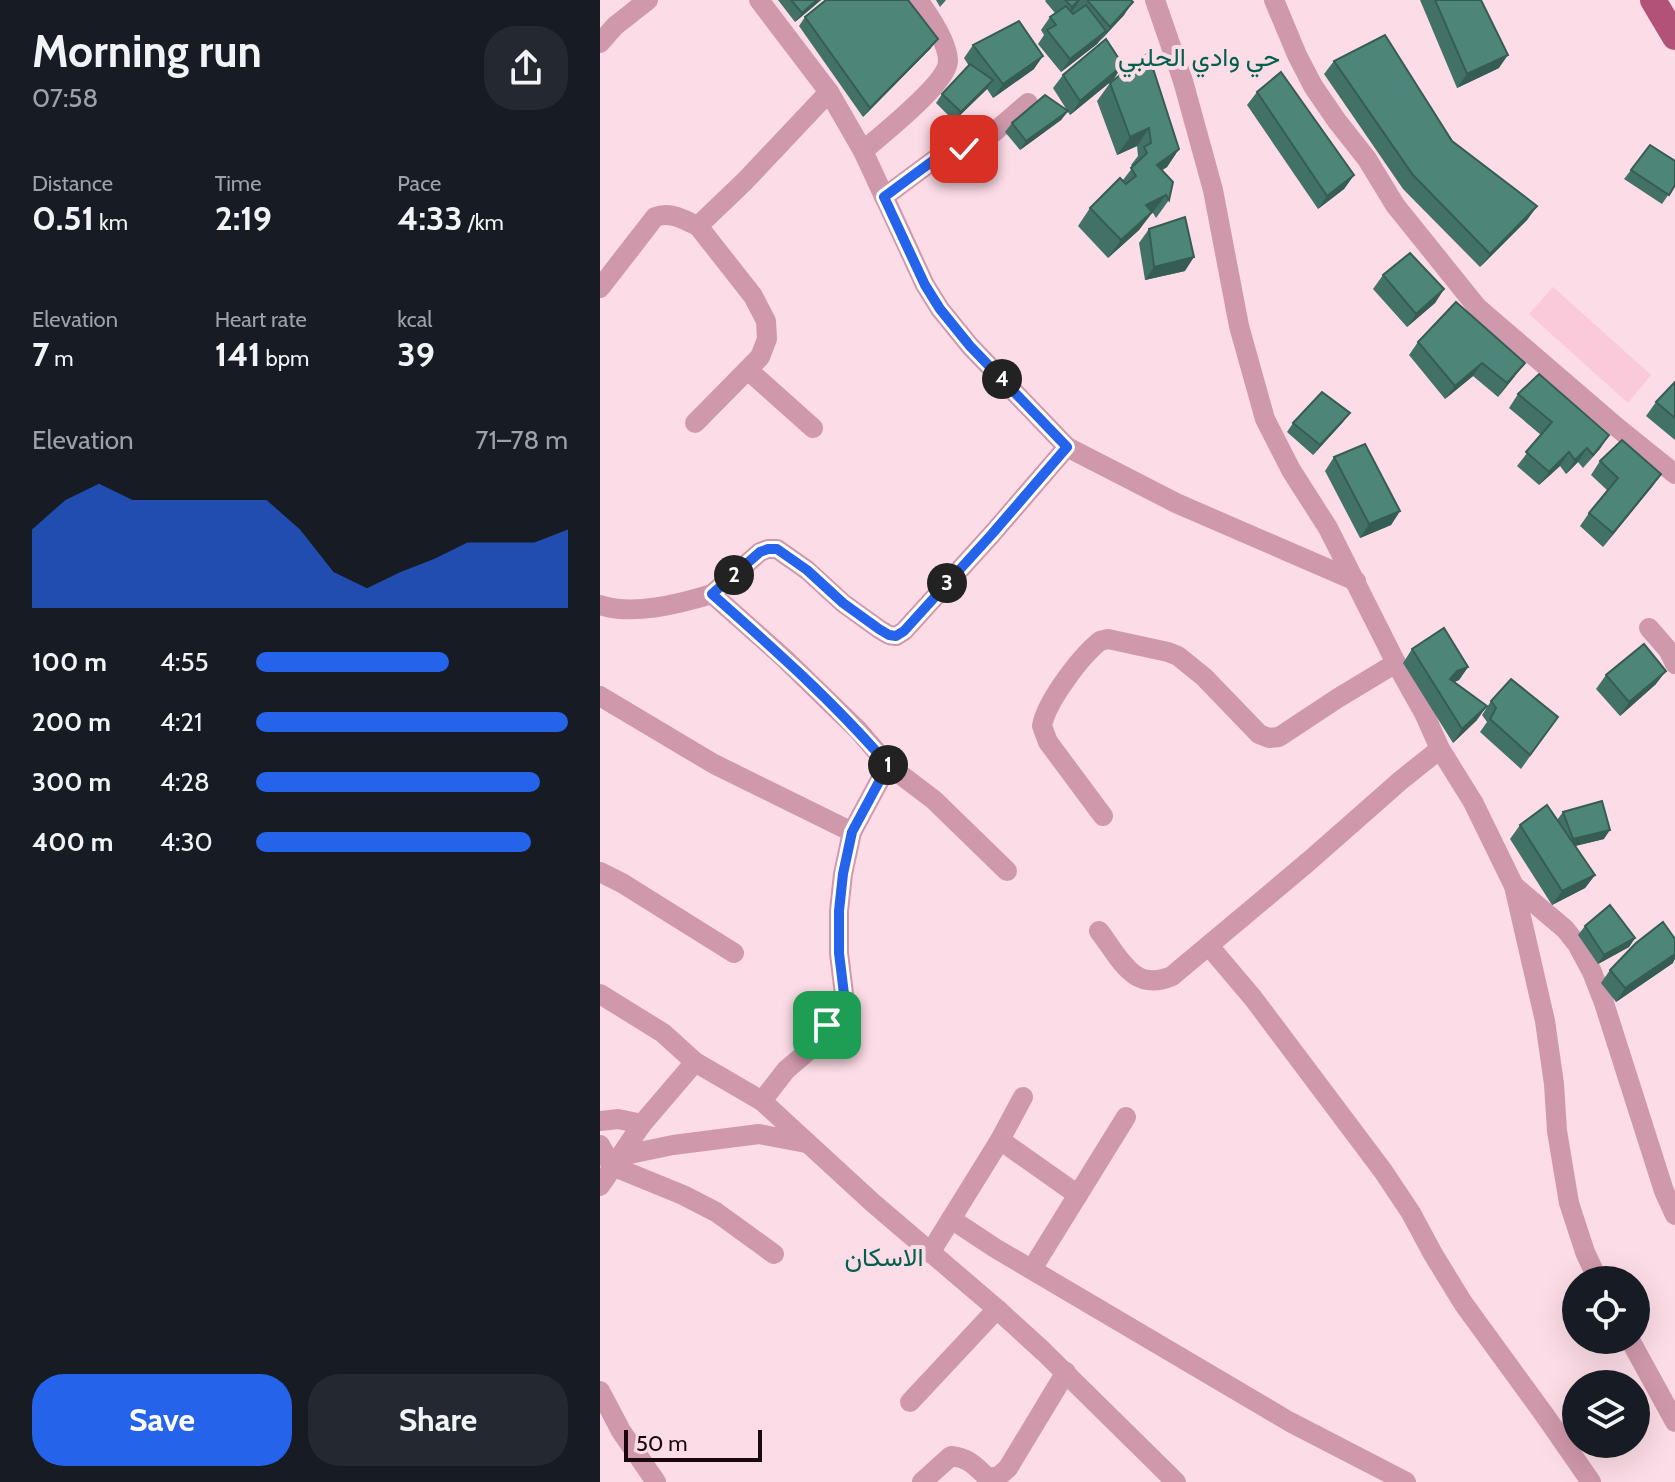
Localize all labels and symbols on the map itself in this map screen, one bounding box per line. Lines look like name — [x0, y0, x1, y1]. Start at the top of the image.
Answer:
district label: حي وادي الحلبي — [1118, 41, 1280, 78]
pin — [930, 115, 998, 183]
pin: 4 — [982, 359, 1022, 399]
pin: 2 — [714, 555, 754, 595]
pin: 3 — [927, 563, 967, 603]
pin: 1 — [868, 745, 908, 785]
pin — [793, 991, 861, 1059]
district label: الاسكان — [845, 1241, 924, 1273]
scale bar — [624, 1426, 762, 1462]

